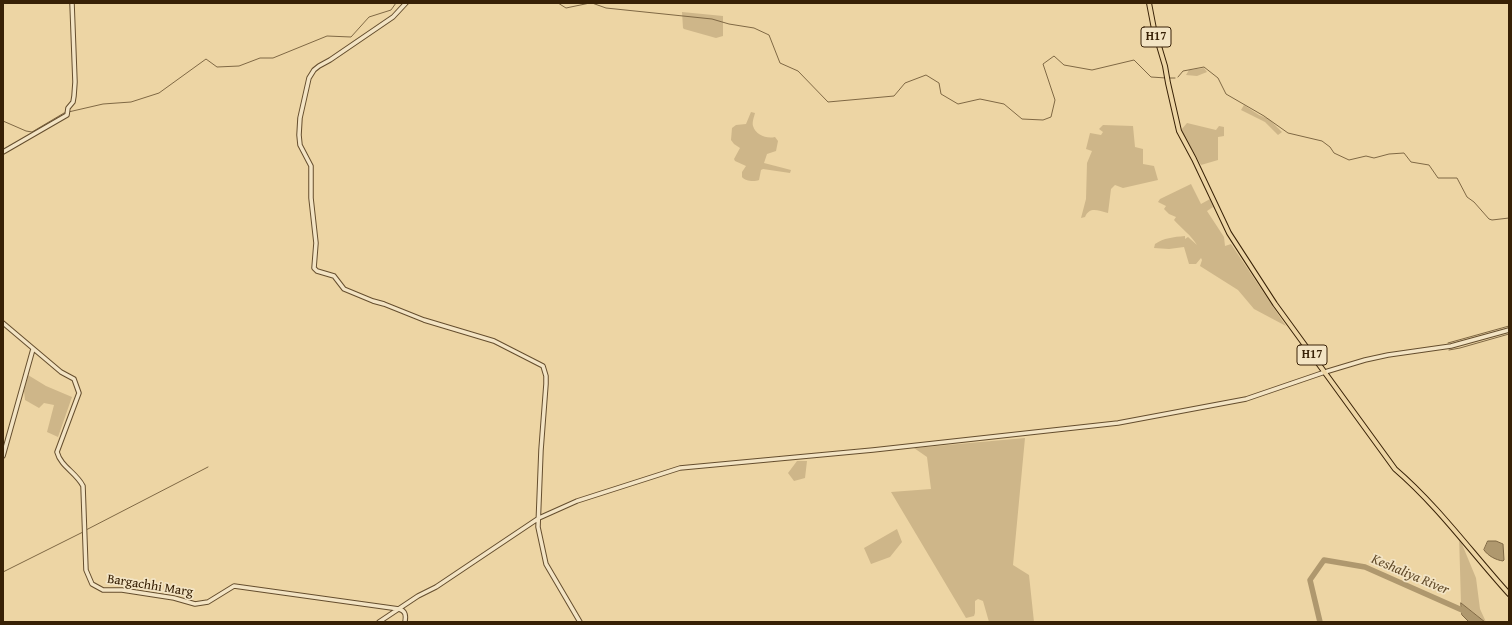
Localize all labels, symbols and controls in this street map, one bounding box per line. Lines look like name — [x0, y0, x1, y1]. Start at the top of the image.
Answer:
road number: H17 — [1141, 27, 1171, 47]
road number: H17 — [1297, 345, 1327, 365]
water label: Keshaliya River — [1369, 551, 1451, 599]
street label: Bargachhi Marg — [106, 572, 194, 600]

